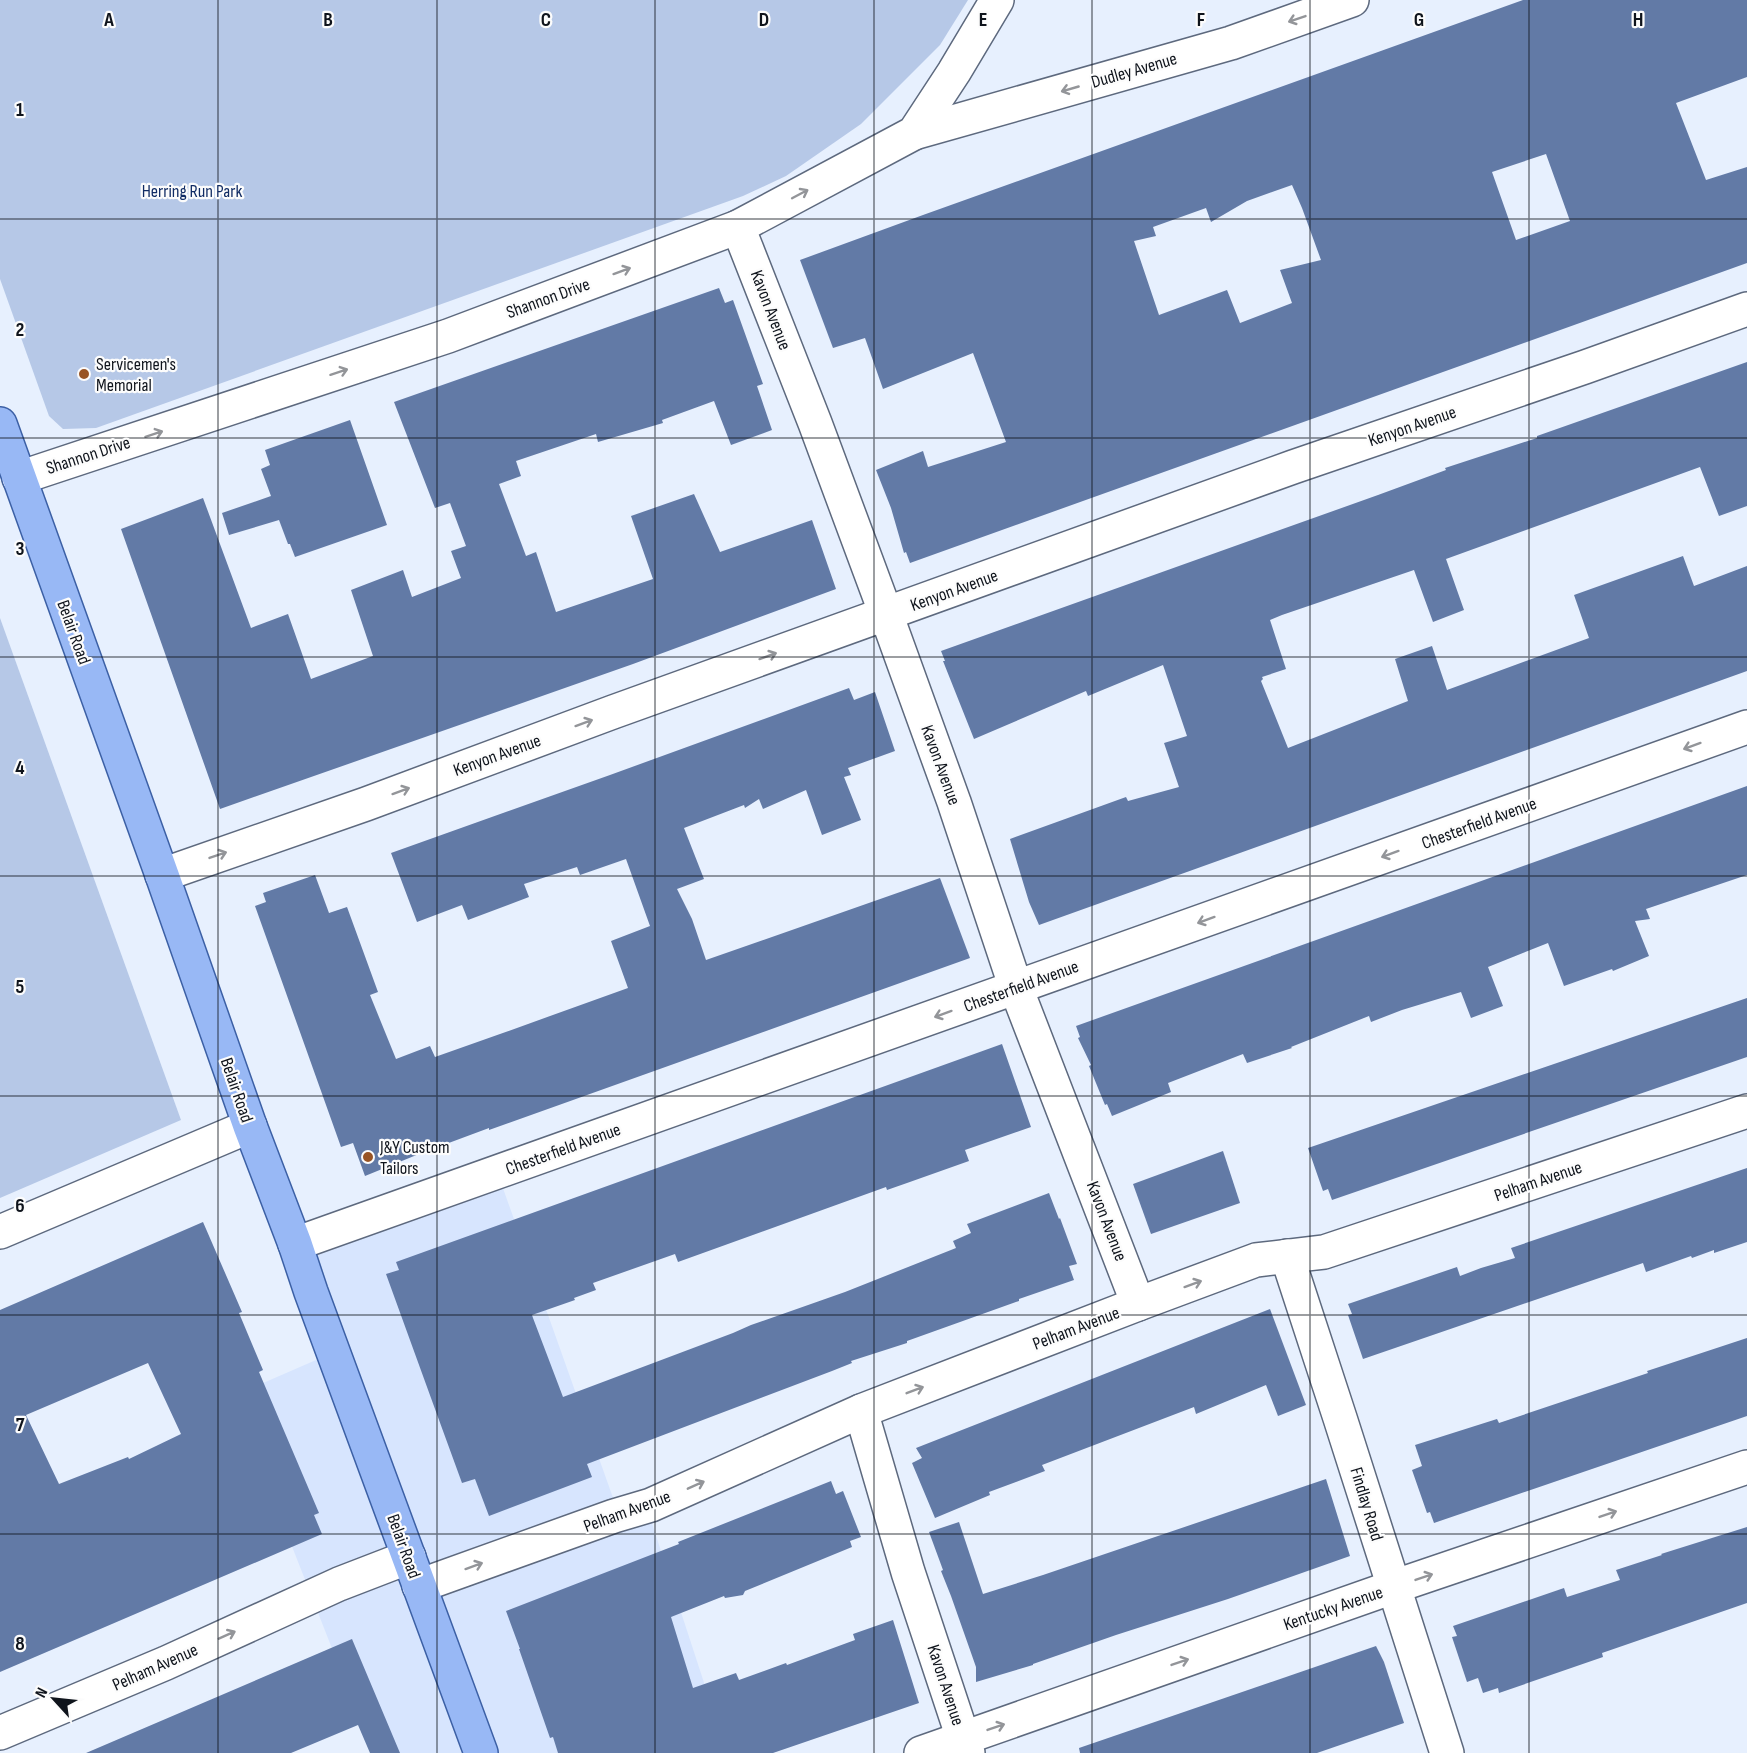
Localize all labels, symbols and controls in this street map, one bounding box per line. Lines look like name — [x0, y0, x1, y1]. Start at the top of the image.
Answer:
text: A — [103, 8, 114, 32]
text: B — [323, 8, 333, 32]
text: C — [541, 8, 551, 32]
text: D — [759, 8, 769, 32]
text: E — [979, 8, 987, 32]
text: F — [1197, 8, 1205, 32]
text: G — [1414, 8, 1424, 32]
text: H — [1633, 8, 1643, 32]
one-way arrow — [1288, 15, 1306, 26]
street label: Dudley Avenue — [1089, 48, 1179, 93]
one-way arrow — [1061, 83, 1080, 95]
text: 1 — [16, 98, 24, 122]
park label: Herring Run Park — [142, 181, 242, 202]
one-way arrow — [791, 188, 809, 199]
one-way arrow — [612, 265, 630, 276]
street label: Kavon Avenue — [746, 267, 795, 353]
street label: Shannon Drive — [504, 274, 593, 323]
text: 2 — [16, 318, 24, 342]
place label: Servicemen's Memorial — [96, 354, 176, 396]
one-way arrow — [329, 366, 348, 377]
marker: Servicemen's Memorial — [77, 367, 91, 381]
street label: Kenyon Avenue — [1365, 402, 1459, 451]
one-way arrow — [144, 427, 163, 438]
street label: Shannon Drive — [43, 432, 133, 479]
text: 3 — [16, 537, 25, 561]
street label: Kenyon Avenue — [908, 565, 1001, 616]
street label: Belair Road — [52, 597, 95, 667]
one-way arrow — [758, 650, 776, 661]
one-way arrow — [574, 716, 593, 727]
street label: Kavon Avenue — [916, 722, 965, 808]
street label: Kenyon Avenue — [451, 730, 544, 781]
one-way arrow — [1683, 742, 1702, 753]
text: 4 — [15, 756, 25, 780]
one-way arrow — [392, 784, 410, 795]
street label: Chesterfield Avenue — [1419, 793, 1540, 854]
one-way arrow — [208, 849, 226, 860]
one-way arrow — [1381, 850, 1399, 861]
one-way arrow — [1197, 915, 1216, 926]
street label: Chesterfield Avenue — [961, 956, 1082, 1017]
text: 5 — [16, 975, 25, 999]
one-way arrow — [934, 1009, 953, 1020]
street label: Belair Road — [216, 1055, 257, 1125]
street label: Chesterfield Avenue — [503, 1119, 624, 1180]
place label: J&Y Custom Tailors — [379, 1137, 450, 1179]
marker: J&Y Custom Tailors — [361, 1150, 375, 1164]
street label: Pelham Avenue — [1492, 1157, 1585, 1206]
street label: Kavon Avenue — [1082, 1178, 1131, 1264]
text: 6 — [15, 1194, 25, 1218]
one-way arrow — [1183, 1277, 1202, 1288]
street label: Pelham Avenue — [1030, 1302, 1123, 1355]
one-way arrow — [906, 1384, 924, 1395]
text: 7 — [16, 1413, 25, 1437]
street label: Findlay Road — [1345, 1465, 1388, 1543]
one-way arrow — [687, 1478, 705, 1490]
street label: Pelham Avenue — [581, 1486, 674, 1537]
one-way arrow — [1598, 1508, 1617, 1519]
street label: Belair Road — [382, 1511, 425, 1581]
one-way arrow — [464, 1560, 483, 1571]
one-way arrow — [1414, 1570, 1432, 1581]
street label: Kentucky Avenue — [1281, 1582, 1386, 1635]
one-way arrow — [218, 1629, 236, 1641]
text: 8 — [15, 1632, 25, 1656]
street label: Pelham Avenue — [109, 1639, 201, 1696]
street label: Kavon Avenue — [923, 1642, 968, 1728]
one-way arrow — [1170, 1655, 1189, 1666]
north arrow — [24, 1669, 84, 1729]
text: N — [32, 1685, 52, 1701]
one-way arrow — [986, 1720, 1005, 1731]

